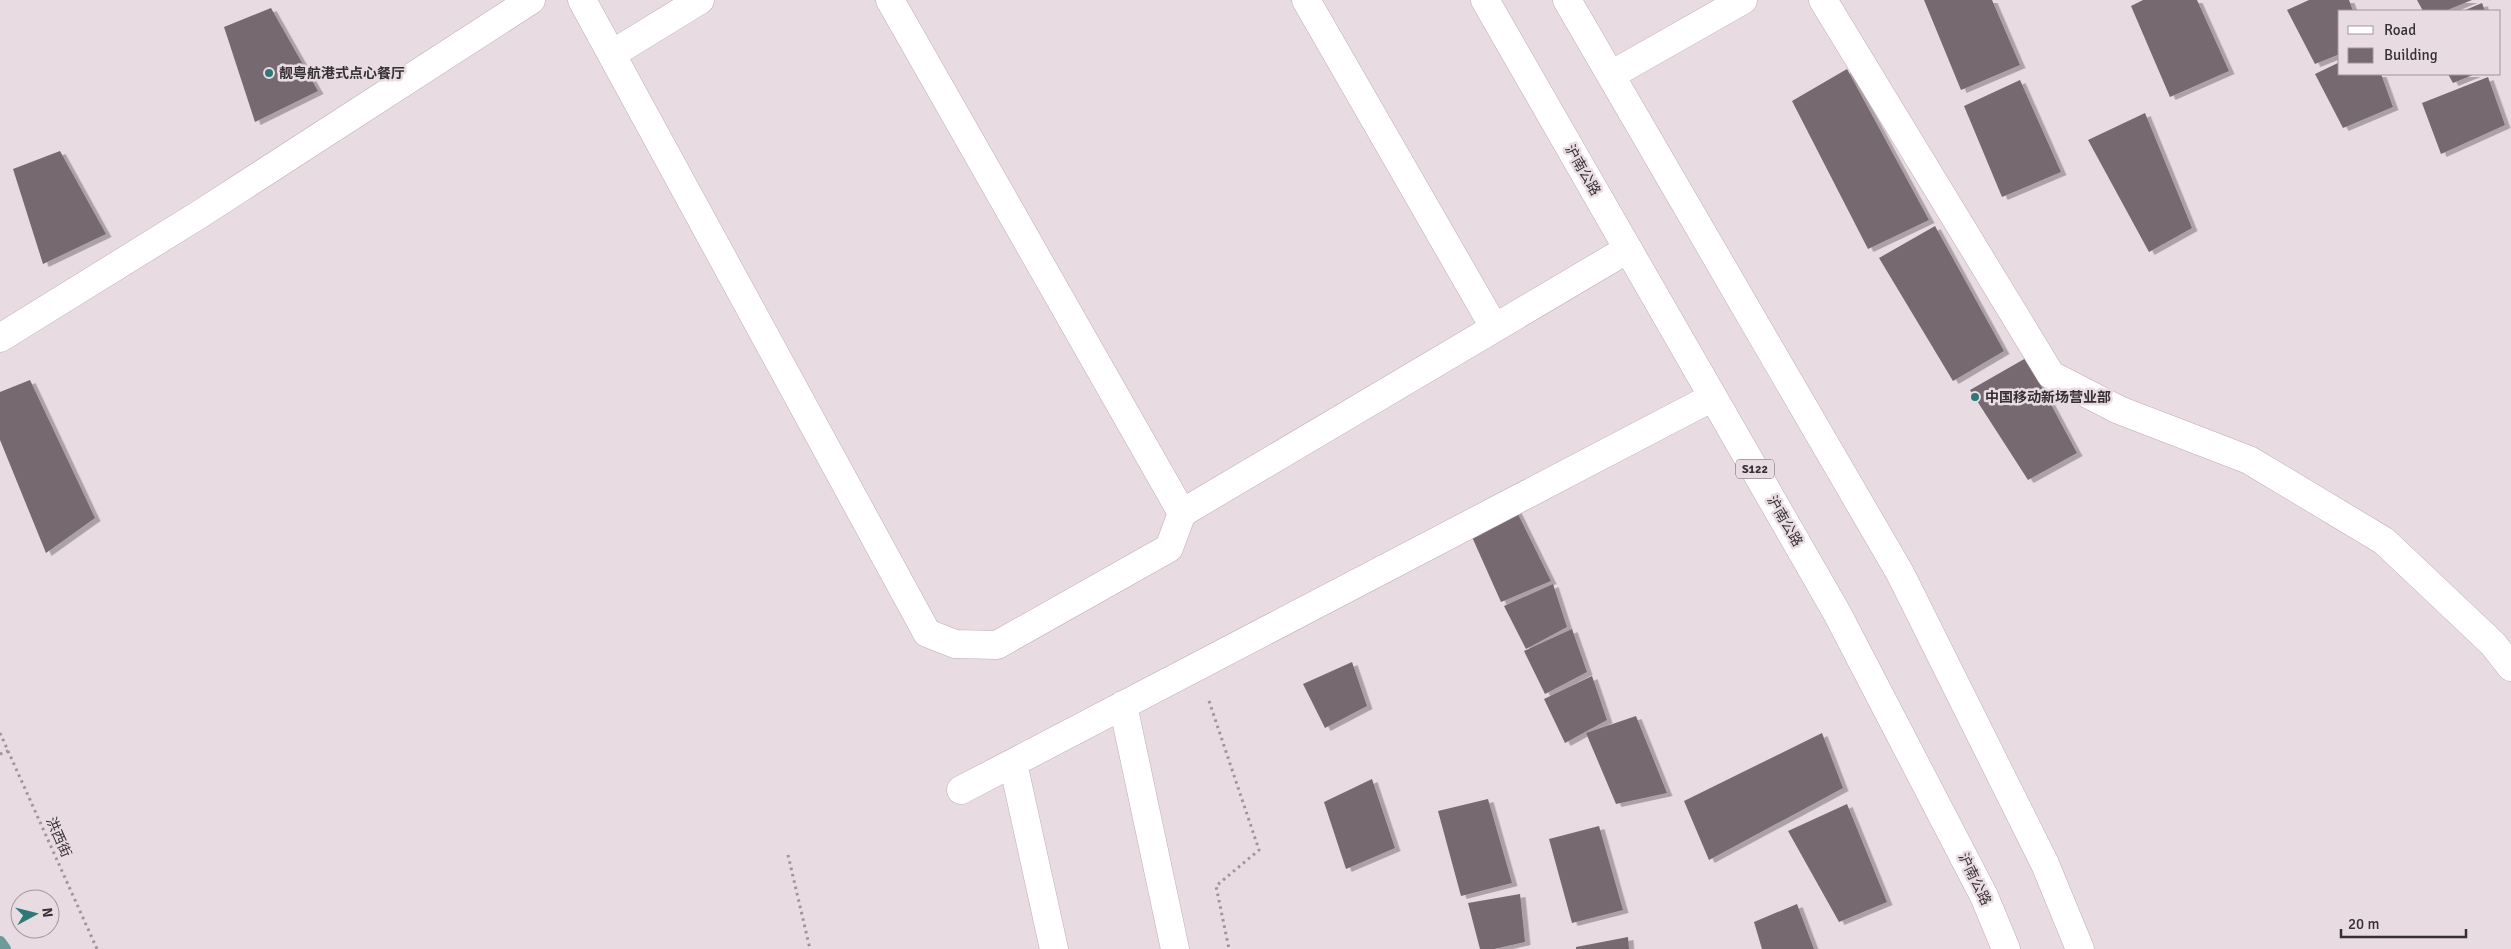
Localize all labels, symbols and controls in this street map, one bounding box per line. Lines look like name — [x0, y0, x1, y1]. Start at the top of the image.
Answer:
legend — [2338, 10, 2501, 75]
text: Road — [2384, 21, 2416, 39]
text: Building — [2384, 46, 2438, 64]
place label: 靓粤航港式点心餐厅 — [279, 65, 405, 82]
marker: 靓粤航港式点心餐厅 — [263, 67, 275, 79]
street label: 沪南公路 — [1561, 142, 1604, 199]
place label: 中国移动新场营业部 — [1985, 389, 2111, 406]
marker: 中国移动新场营业部 — [1969, 391, 1981, 403]
road number: S122 — [1736, 459, 1774, 478]
street label: 沪南公路 — [1763, 493, 1806, 550]
street label: 洪西街 — [42, 815, 75, 860]
street label: 沪南公路 — [1955, 850, 1994, 908]
north arrow — [10, 889, 60, 939]
scale bar — [2341, 906, 2466, 938]
text: N — [38, 907, 56, 918]
text: 20 m — [2348, 915, 2379, 933]

